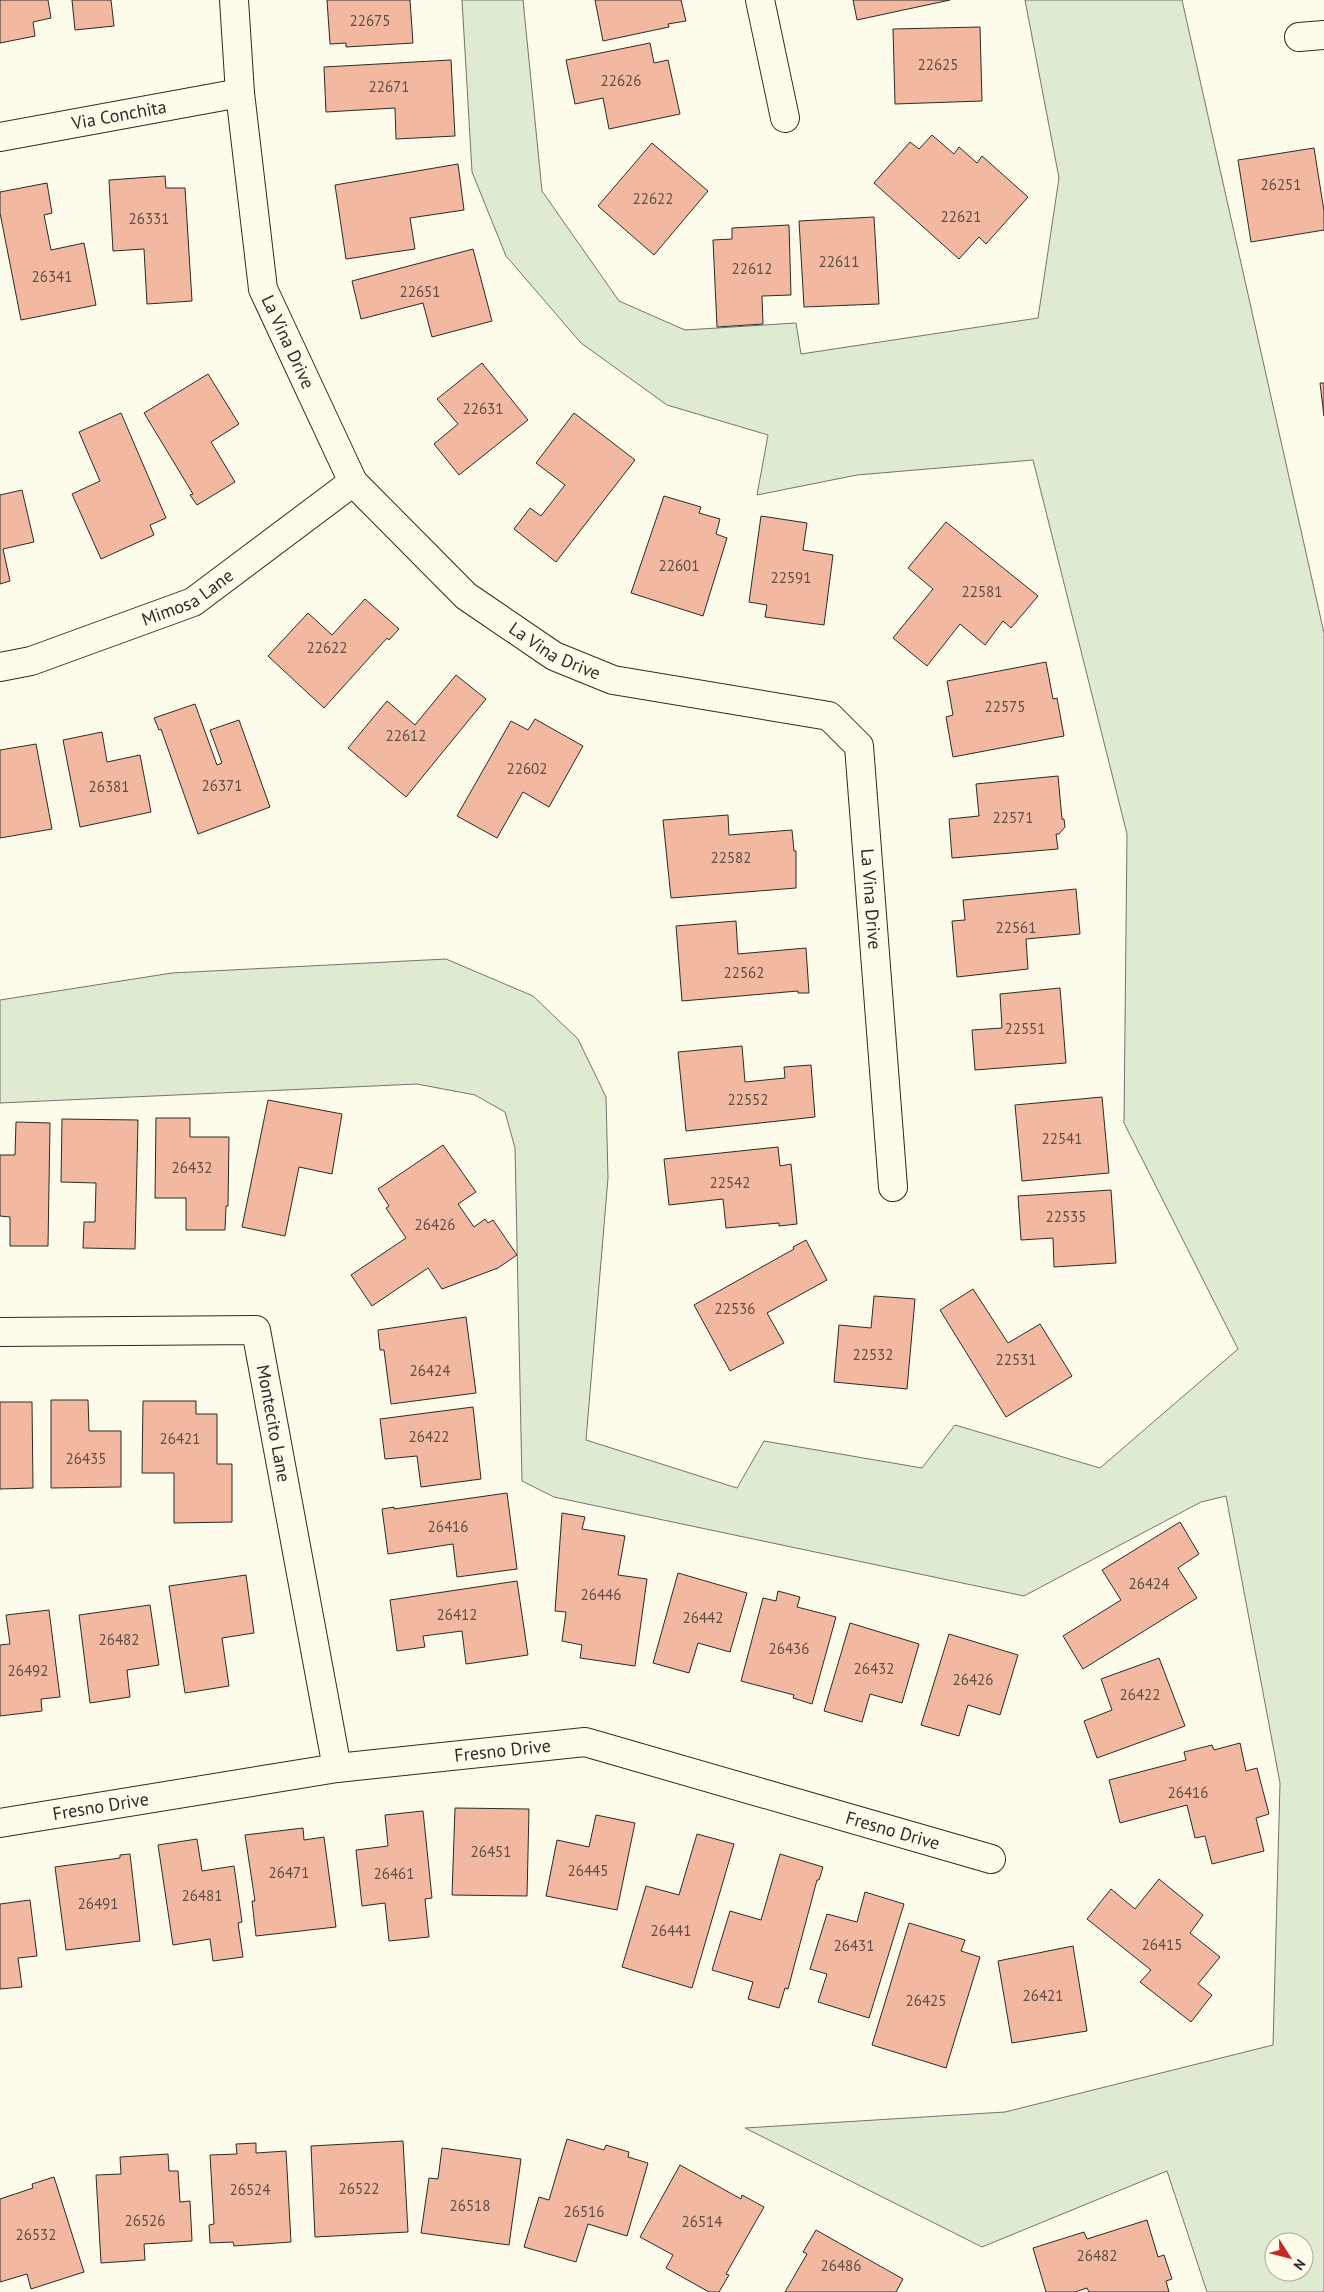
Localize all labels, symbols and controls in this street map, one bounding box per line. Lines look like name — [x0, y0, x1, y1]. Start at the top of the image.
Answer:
house number: 22675 — [350, 11, 390, 30]
house number: 22625 — [918, 55, 958, 74]
house number: 22626 — [601, 71, 641, 90]
house number: 22671 — [369, 77, 409, 96]
street label: Via Conchita — [69, 95, 168, 135]
house number: 26251 — [1261, 175, 1301, 194]
house number: 22622 — [633, 189, 673, 208]
house number: 22621 — [941, 207, 981, 226]
house number: 26331 — [129, 209, 169, 228]
house number: 22611 — [819, 252, 859, 271]
house number: 22612 — [732, 259, 772, 278]
house number: 26341 — [32, 267, 72, 286]
house number: 22651 — [400, 282, 440, 301]
street label: La Vina Drive — [256, 291, 320, 393]
house number: 22631 — [463, 399, 503, 418]
house number: 22601 — [659, 556, 699, 575]
street label: Mimosa Lane — [138, 564, 238, 631]
house number: 22591 — [771, 568, 811, 587]
house number: 22581 — [962, 582, 1002, 601]
street label: La Vina Drive — [505, 617, 604, 685]
house number: 22622 — [307, 638, 347, 657]
house number: 22575 — [985, 697, 1025, 716]
house number: 22612 — [386, 726, 426, 745]
house number: 22602 — [507, 759, 547, 778]
house number: 26371 — [202, 776, 242, 795]
house number: 26381 — [89, 777, 129, 796]
house number: 22571 — [993, 808, 1033, 827]
house number: 22582 — [711, 848, 751, 867]
street label: La Vina Drive — [856, 848, 887, 950]
house number: 22561 — [996, 918, 1036, 937]
house number: 22562 — [724, 963, 764, 982]
house number: 22551 — [1005, 1019, 1045, 1038]
house number: 22552 — [728, 1090, 768, 1109]
house number: 22541 — [1042, 1129, 1082, 1148]
house number: 26432 — [172, 1158, 212, 1177]
house number: 22542 — [710, 1173, 750, 1192]
house number: 22535 — [1046, 1207, 1086, 1226]
house number: 26426 — [415, 1215, 455, 1234]
house number: 22536 — [715, 1299, 755, 1318]
house number: 22532 — [853, 1345, 893, 1364]
house number: 22531 — [996, 1350, 1036, 1369]
house number: 26424 — [410, 1361, 450, 1380]
street label: Montecito Lane — [252, 1363, 296, 1484]
house number: 26422 — [409, 1427, 449, 1446]
house number: 26421 — [160, 1429, 200, 1448]
house number: 26435 — [66, 1449, 106, 1468]
house number: 26416 — [428, 1517, 468, 1536]
house number: 26424 — [1129, 1574, 1169, 1593]
house number: 26446 — [581, 1585, 621, 1604]
house number: 26412 — [437, 1605, 477, 1624]
house number: 26442 — [683, 1608, 723, 1627]
house number: 26482 — [99, 1630, 139, 1649]
house number: 26436 — [769, 1639, 809, 1658]
house number: 26432 — [854, 1659, 894, 1678]
house number: 26492 — [8, 1661, 48, 1680]
house number: 26426 — [953, 1670, 993, 1689]
house number: 26422 — [1120, 1685, 1160, 1704]
street label: Fresno Drive — [453, 1734, 552, 1767]
house number: 26416 — [1168, 1783, 1208, 1802]
street label: Fresno Drive — [51, 1787, 150, 1825]
street label: Fresno Drive — [843, 1806, 943, 1855]
house number: 26451 — [471, 1842, 511, 1861]
house number: 26445 — [568, 1861, 608, 1880]
house number: 26471 — [269, 1863, 309, 1882]
house number: 26461 — [374, 1864, 414, 1883]
house number: 26481 — [182, 1886, 222, 1905]
house number: 26491 — [78, 1894, 118, 1913]
house number: 26441 — [651, 1921, 691, 1940]
house number: 26415 — [1142, 1935, 1182, 1954]
house number: 26431 — [834, 1936, 874, 1955]
house number: 26421 — [1023, 1986, 1063, 2005]
house number: 26425 — [906, 1991, 946, 2010]
house number: 26522 — [339, 2179, 379, 2198]
house number: 26524 — [230, 2180, 270, 2199]
house number: 26518 — [450, 2196, 490, 2215]
house number: 26516 — [564, 2202, 604, 2221]
house number: 26526 — [125, 2211, 165, 2230]
house number: 26514 — [682, 2212, 722, 2231]
house number: 26532 — [16, 2225, 56, 2244]
north arrow — [1264, 2232, 1314, 2282]
house number: 26482 — [1077, 2246, 1117, 2265]
house number: 26486 — [821, 2256, 861, 2275]
text: N — [1290, 2256, 1310, 2274]

